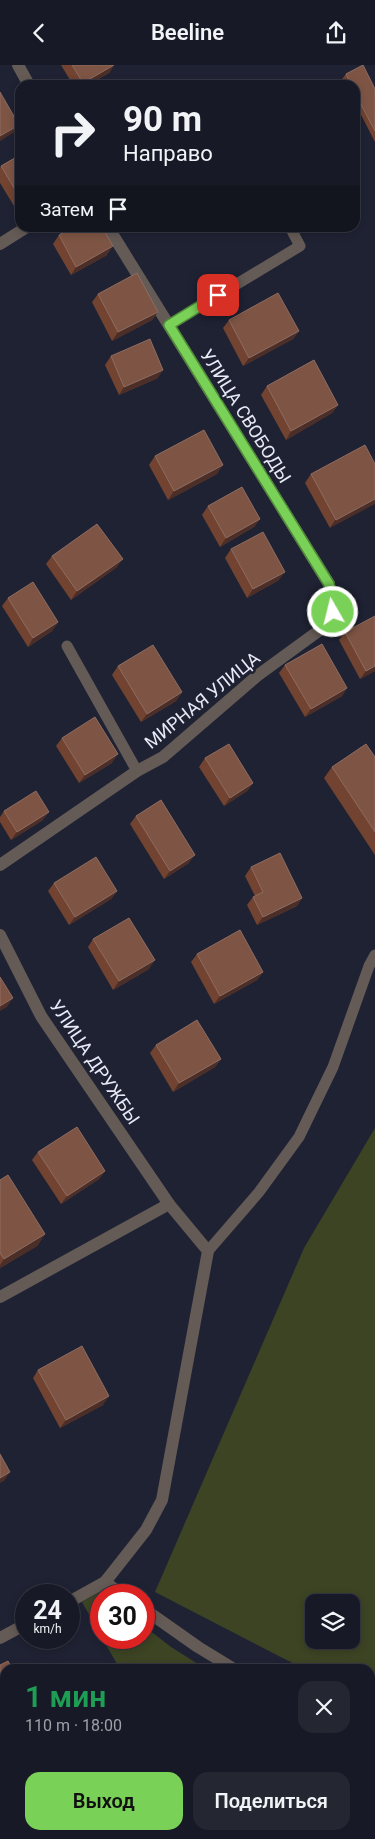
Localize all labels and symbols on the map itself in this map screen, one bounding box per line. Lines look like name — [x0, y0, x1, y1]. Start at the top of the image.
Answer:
pin — [197, 274, 239, 316]
street label: УЛИЦА СВОБОДЫ — [196, 345, 296, 487]
position arrow — [306, 585, 358, 637]
street label: МИРНАЯ УЛИЦА — [140, 647, 264, 753]
street label: УЛИЦА ДРУЖБЫ — [46, 996, 144, 1128]
speed limit sign: 30 — [90, 1584, 155, 1649]

